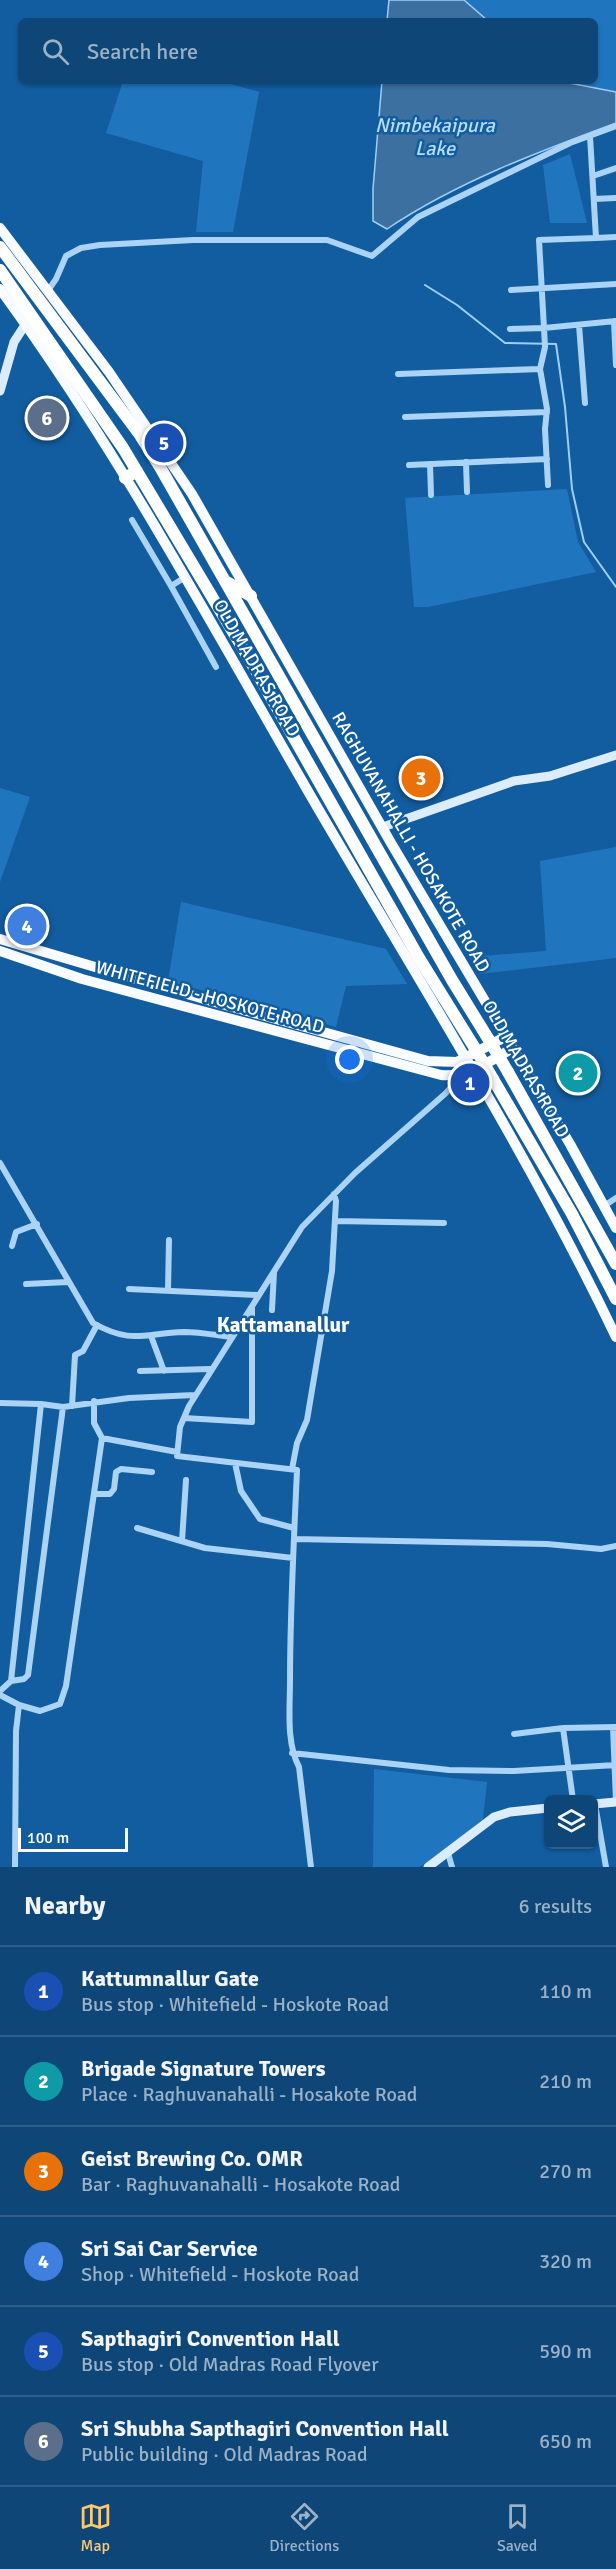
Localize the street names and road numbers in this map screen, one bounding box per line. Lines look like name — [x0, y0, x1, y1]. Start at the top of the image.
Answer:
street label: OLD MADRAS ROAD — [209, 596, 305, 740]
street label: RAGHUVANAHALLI - HOSAKOTE ROAD — [327, 708, 495, 976]
street label: WHITEFIELD - HOSKOTE ROAD — [93, 956, 327, 1038]
street label: OLD MADRAS ROAD — [478, 997, 574, 1141]

